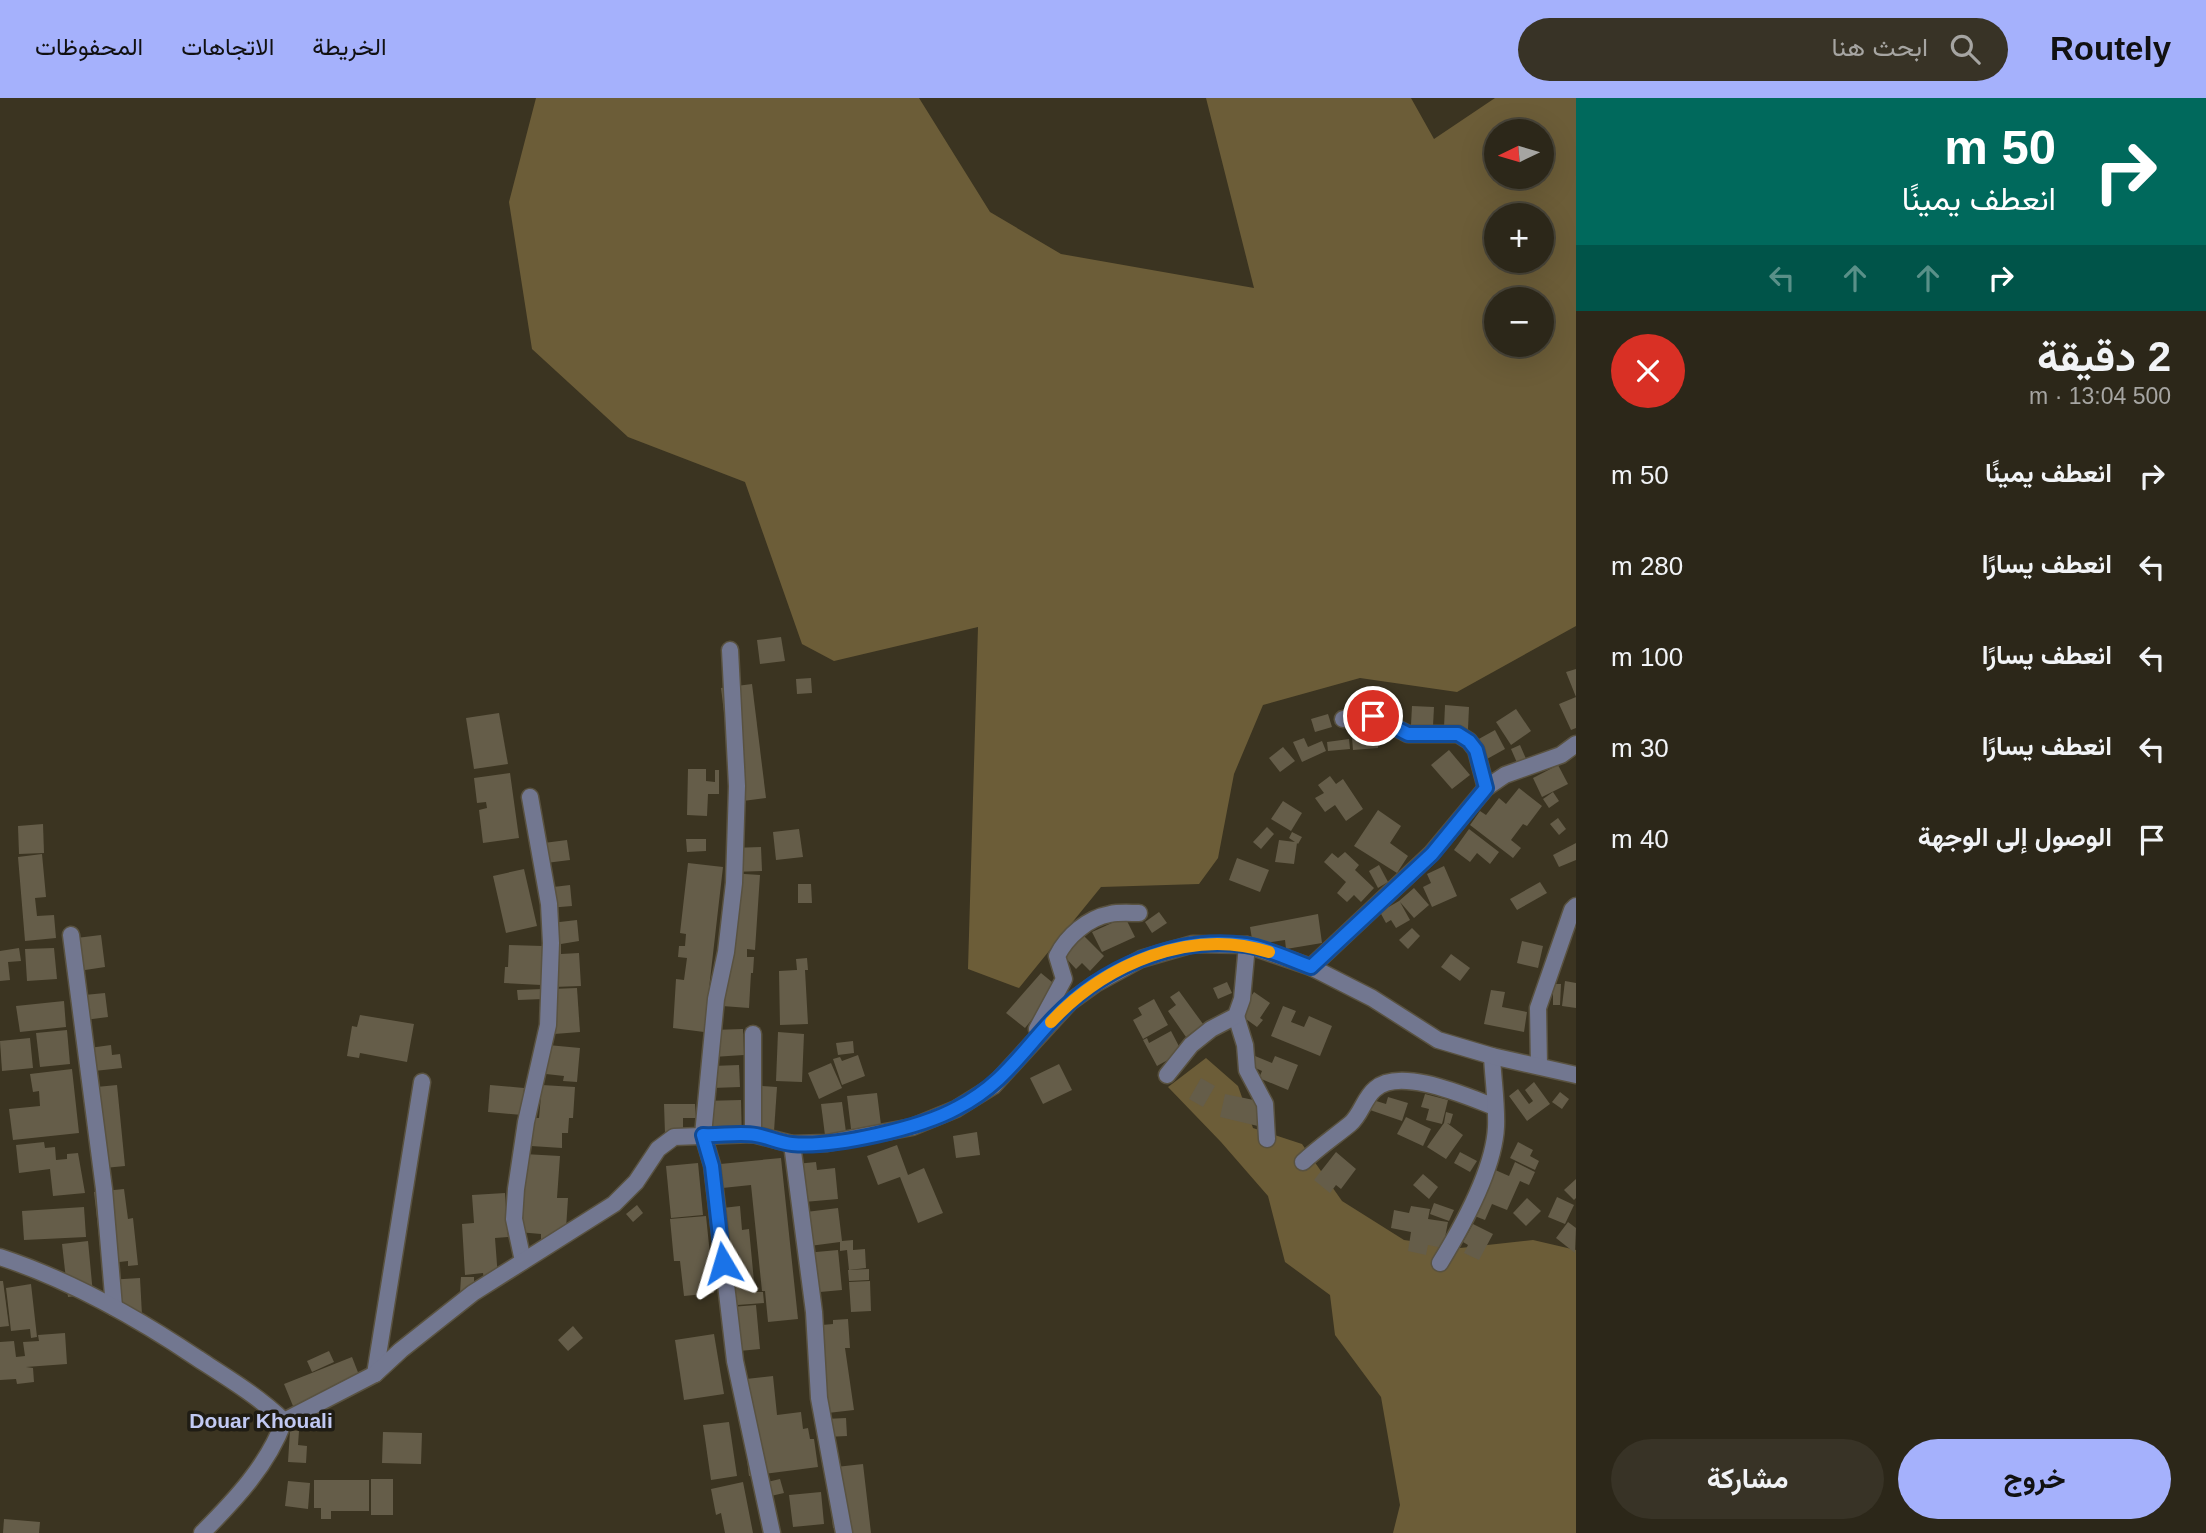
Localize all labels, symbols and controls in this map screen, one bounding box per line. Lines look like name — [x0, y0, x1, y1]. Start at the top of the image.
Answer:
search box — [1518, 18, 2008, 81]
icon: search — [1946, 30, 1984, 68]
text: Routely — [2050, 30, 2171, 67]
text: ابحث هنا — [1832, 32, 1928, 62]
text: المحفوظات — [35, 33, 143, 60]
text: الاتجاهات — [181, 33, 274, 60]
text: الخريطة — [312, 33, 387, 60]
north arrow — [1484, 119, 1554, 189]
map controls — [1484, 119, 1554, 357]
text: 50 m — [1944, 120, 2056, 174]
icon: right — [2080, 126, 2171, 217]
text: انعطف يمينًا — [1902, 181, 2056, 217]
button: + — [1484, 203, 1554, 273]
icon: left — [1763, 259, 1801, 297]
icon: ahead — [1836, 259, 1874, 297]
icon: ahead — [1909, 259, 1947, 297]
icon: right — [1982, 259, 2020, 297]
button: − — [1484, 287, 1554, 357]
text: 2 دقيقة — [2037, 333, 2171, 380]
button: close — [1611, 334, 1685, 408]
text: 500 m · 13:04 — [2029, 383, 2171, 409]
icon: right — [2133, 457, 2171, 495]
text: انعطف يمينًا — [1985, 458, 2112, 488]
text: 50 m — [1611, 460, 1669, 490]
icon: left — [2133, 548, 2171, 586]
text: انعطف يسارًا — [1982, 549, 2112, 579]
text: 280 m — [1611, 551, 1683, 581]
icon: left — [2133, 639, 2171, 677]
text: انعطف يسارًا — [1982, 640, 2112, 670]
text: 100 m — [1611, 642, 1683, 672]
pin — [1343, 686, 1403, 746]
icon: arrive — [1354, 697, 1392, 735]
icon: left — [2133, 730, 2171, 768]
text: انعطف يسارًا — [1982, 731, 2112, 761]
text: 30 m — [1611, 733, 1669, 763]
icon: arrive — [2133, 821, 2171, 859]
text: الوصول إلى الوجهة — [1918, 822, 2112, 852]
text: 40 m — [1611, 824, 1669, 854]
position arrow — [686, 1226, 760, 1300]
district label: Douar Khouali — [189, 1409, 333, 1432]
button: مشاركة — [1611, 1439, 1884, 1519]
button: خروج — [1898, 1439, 2171, 1519]

